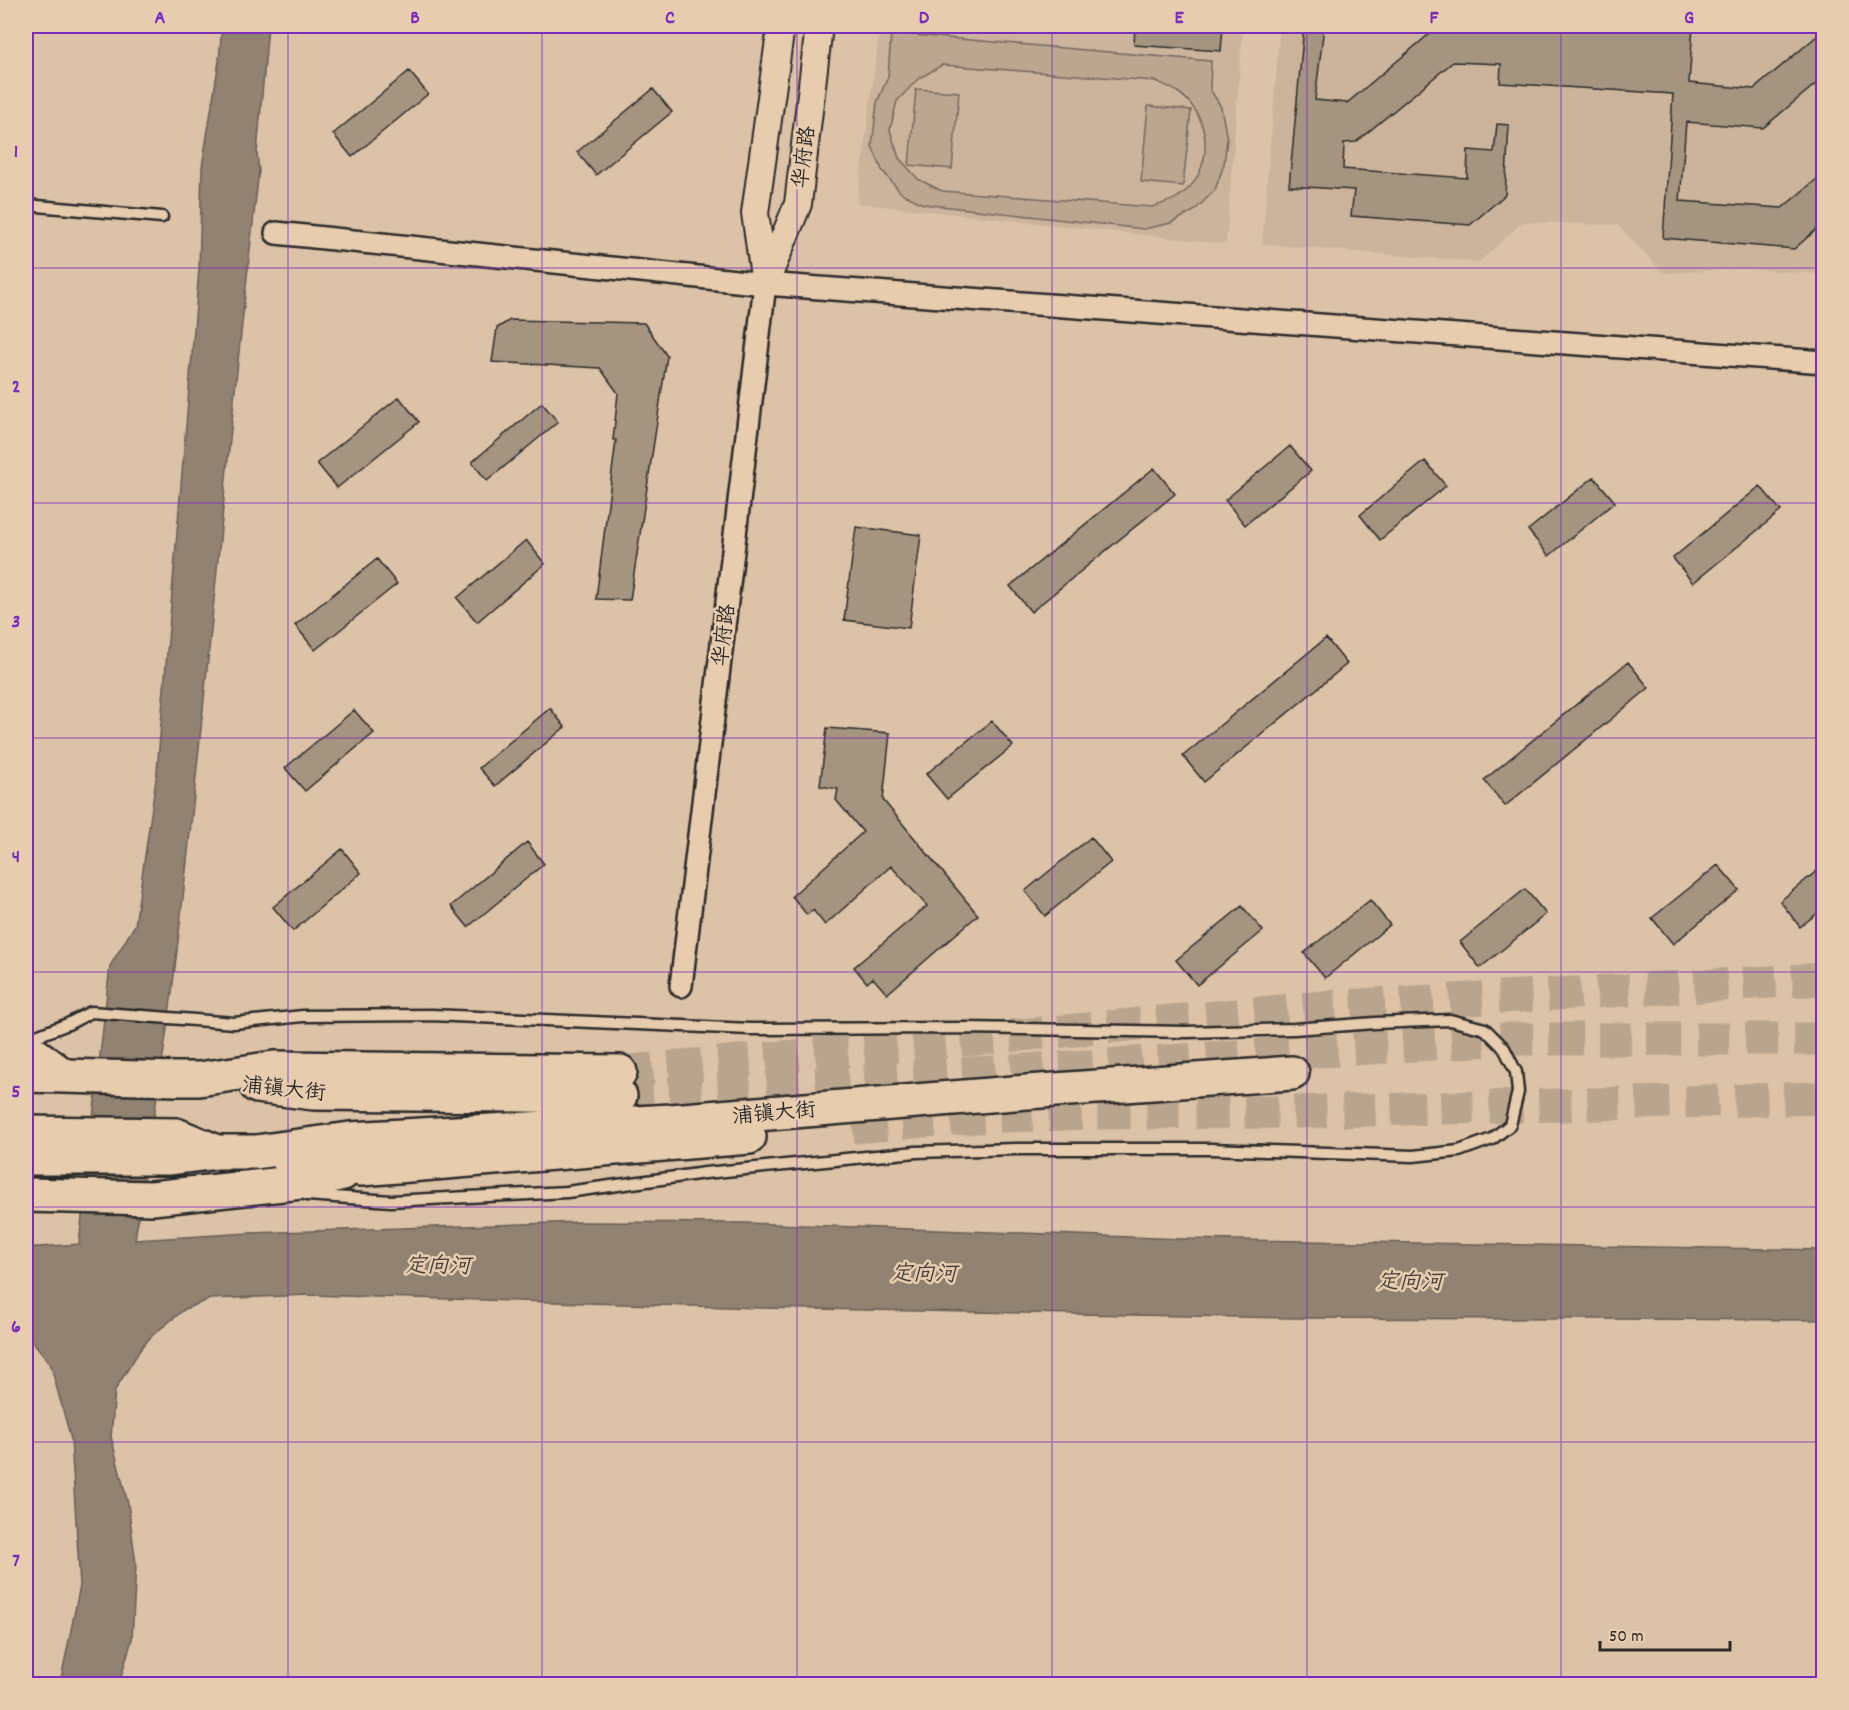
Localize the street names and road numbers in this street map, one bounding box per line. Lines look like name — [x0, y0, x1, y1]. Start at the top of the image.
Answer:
street label: 华府路 — [787, 124, 825, 190]
street label: 华府路 — [707, 602, 745, 668]
street label: 浦镇大街 — [240, 1072, 327, 1110]
street label: 浦镇大街 — [731, 1096, 817, 1134]

